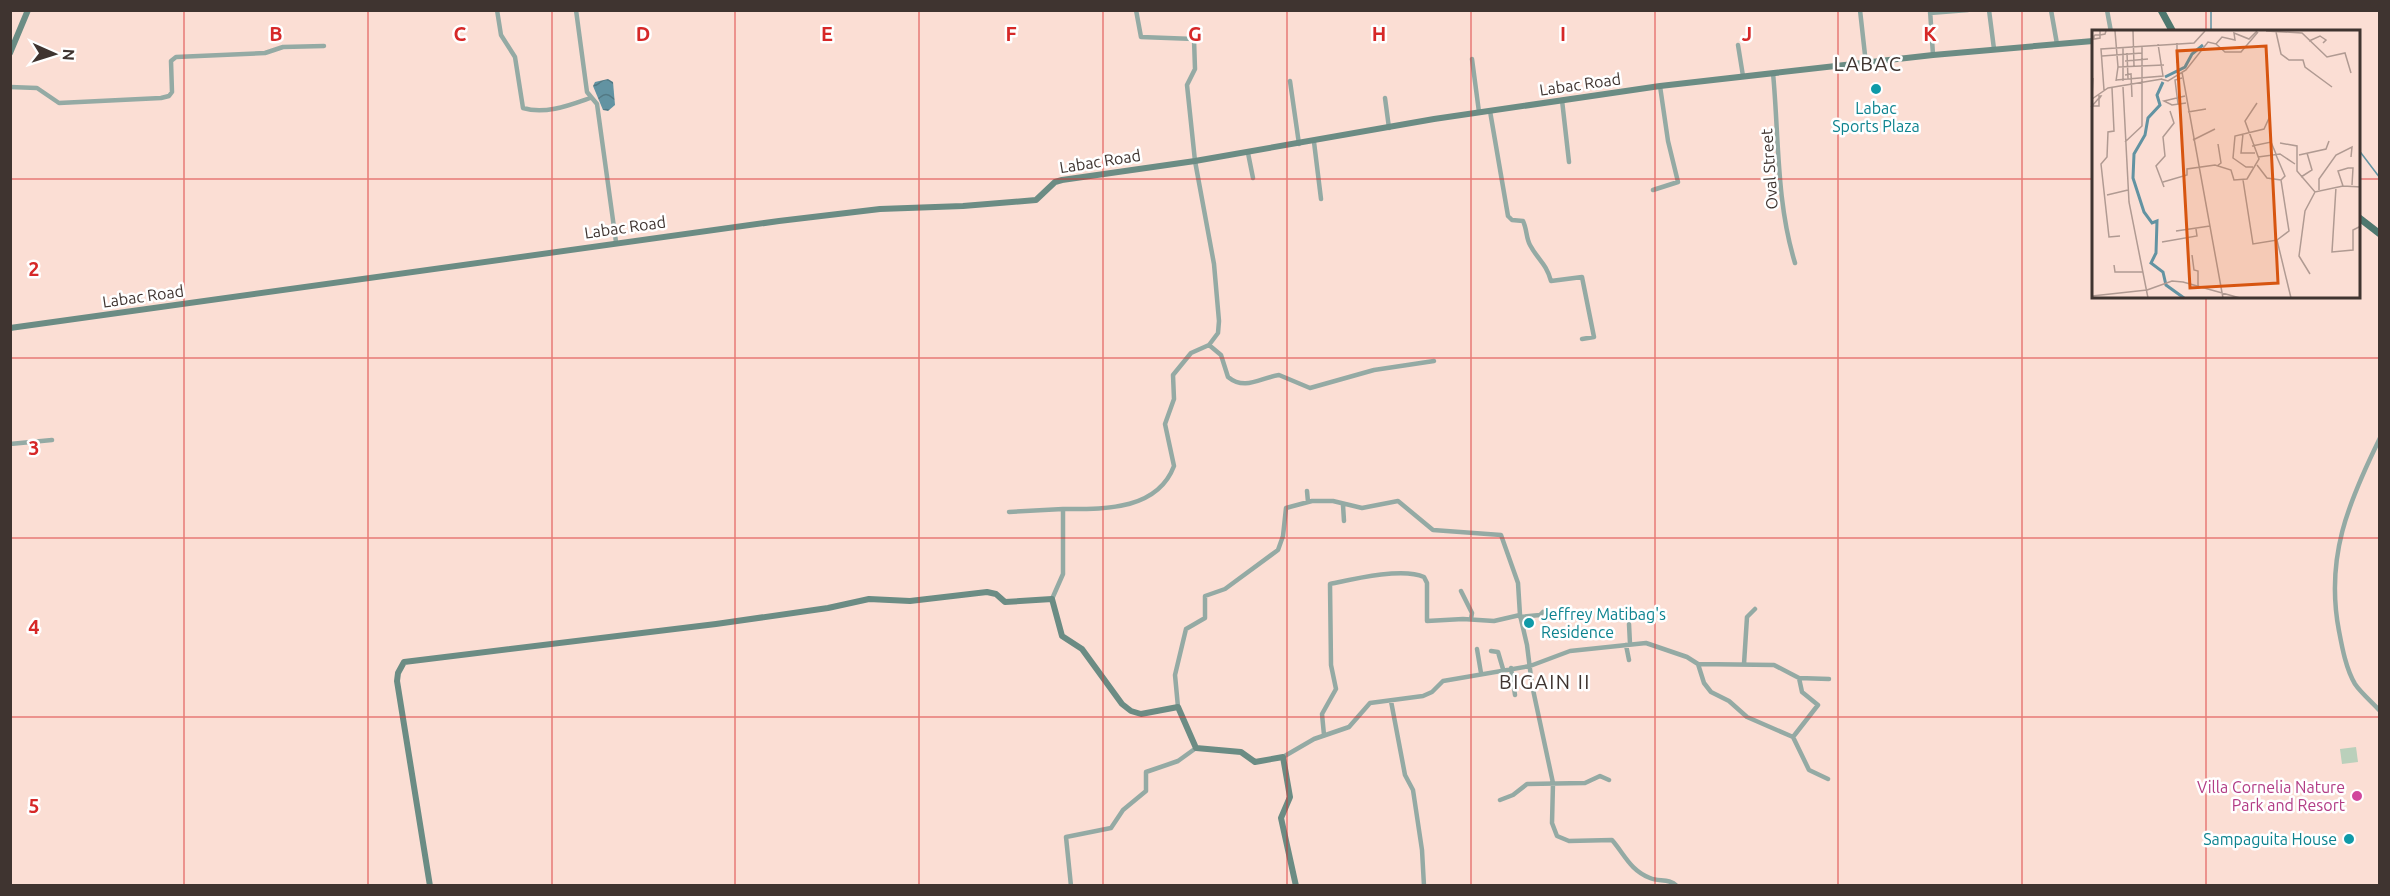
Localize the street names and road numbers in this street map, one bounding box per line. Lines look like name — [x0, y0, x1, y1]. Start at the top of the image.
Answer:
street label: Labac Road — [1538, 69, 1622, 99]
street label: Oval Street — [1757, 127, 1781, 210]
street label: Labac Road — [1058, 146, 1142, 176]
street label: Labac Road — [583, 212, 667, 242]
street label: Labac Road — [101, 281, 185, 311]

